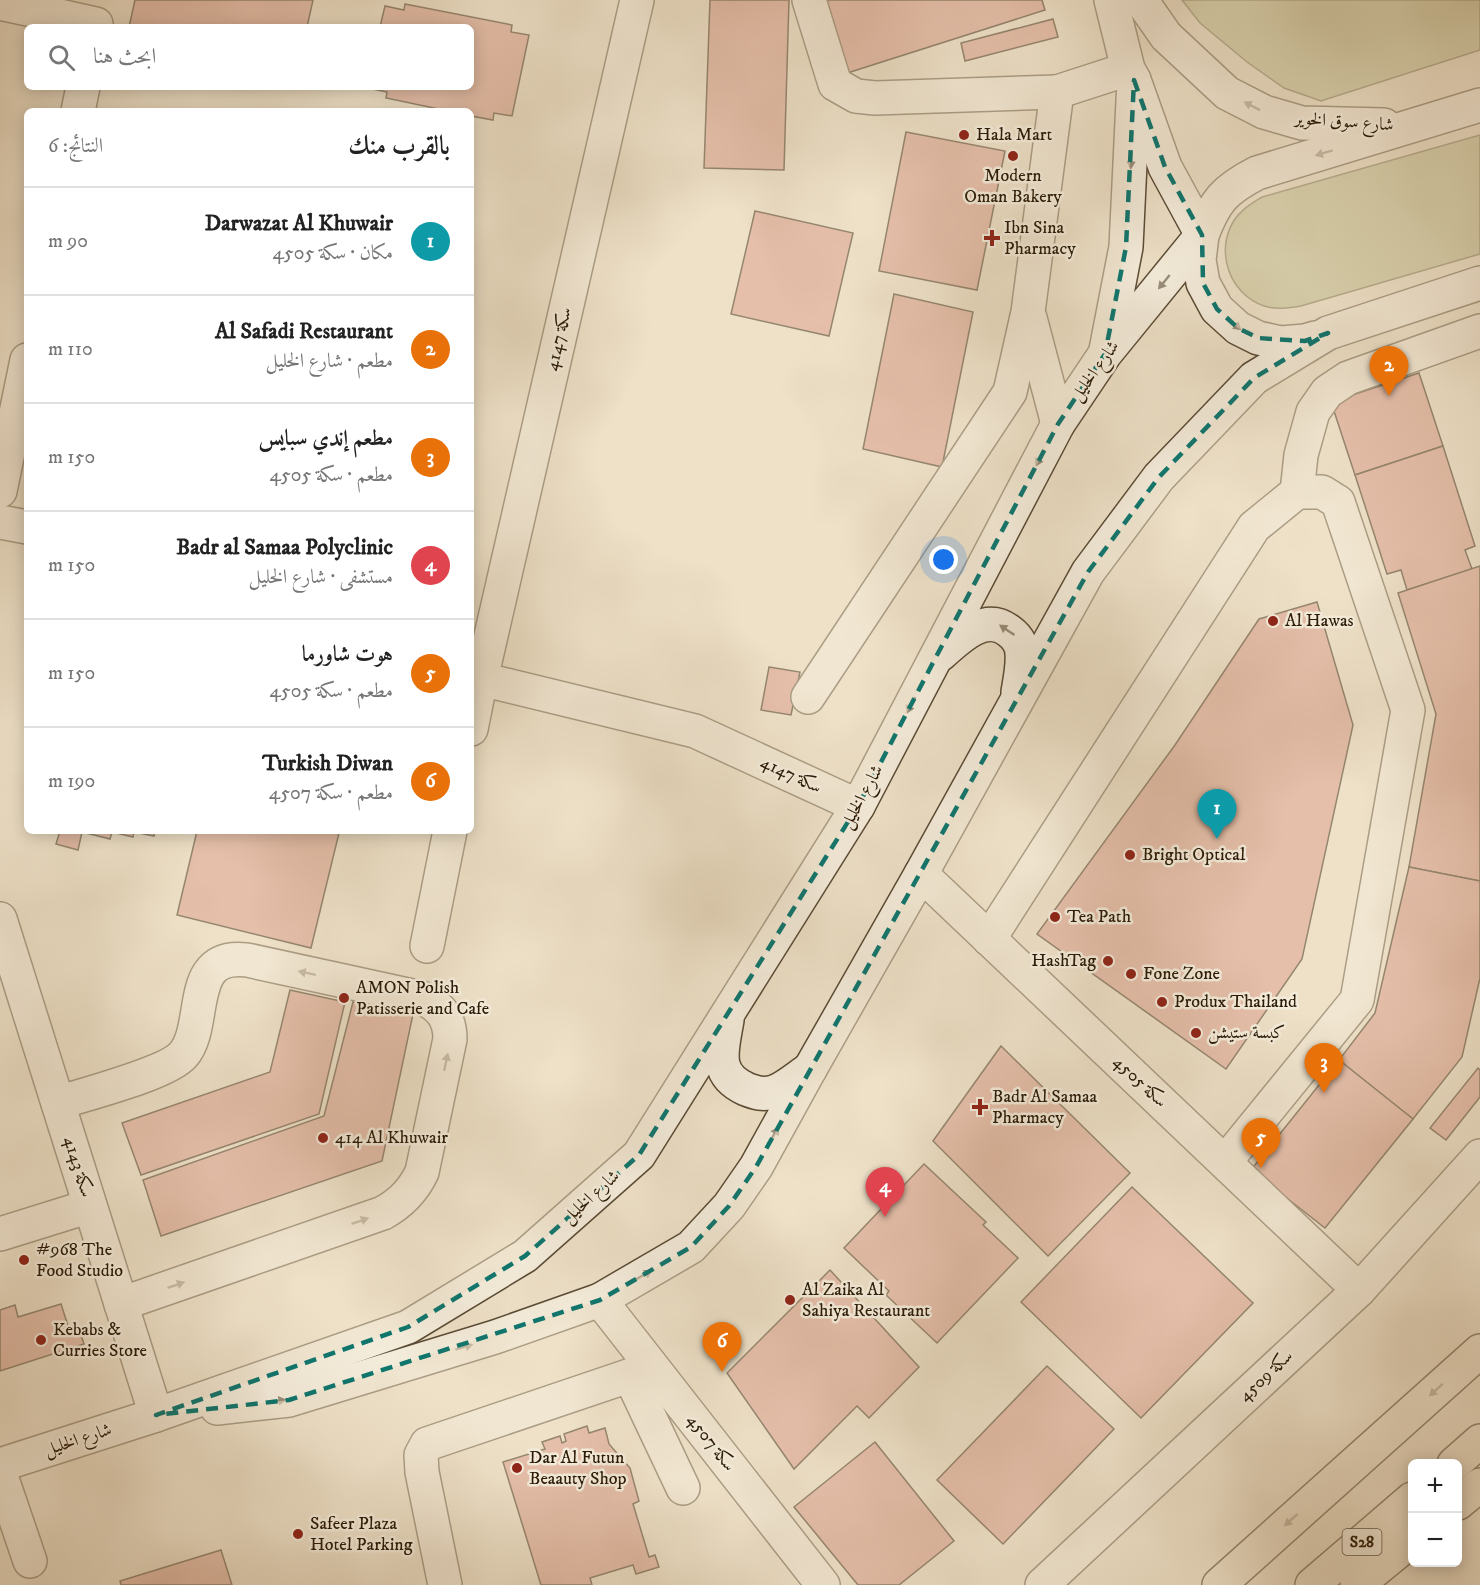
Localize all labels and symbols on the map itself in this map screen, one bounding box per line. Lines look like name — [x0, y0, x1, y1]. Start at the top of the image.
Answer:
one-way arrow — [1244, 101, 1261, 110]
street label: شارع سوق الخوير — [1292, 107, 1394, 139]
place label: Hala Mart — [976, 124, 1052, 146]
marker: Hala Mart — [957, 128, 971, 142]
one-way arrow — [1315, 148, 1333, 158]
marker: Modern Oman Bakery — [1006, 149, 1020, 163]
one-way arrow — [1127, 151, 1136, 170]
place label: Modern Oman Bakery — [964, 165, 1062, 208]
place label: Ibn Sina Pharmacy — [1004, 217, 1076, 260]
marker: Ibn Sina Pharmacy — [985, 231, 999, 245]
one-way arrow — [1158, 274, 1171, 289]
street label: سكة 4147 — [541, 305, 577, 373]
one-way arrow — [1226, 317, 1241, 330]
street label: شارع الخليل — [1066, 336, 1127, 408]
pin: 2 — [1370, 346, 1408, 396]
one-way arrow — [1036, 449, 1046, 467]
your location — [929, 545, 958, 574]
place label: Al Hawas — [1285, 610, 1354, 632]
marker: Al Hawas — [1266, 614, 1280, 628]
one-way arrow — [999, 624, 1015, 636]
one-way arrow — [906, 697, 916, 714]
street label: سكة 4147 — [757, 751, 825, 799]
street label: شارع الخليل — [835, 761, 891, 834]
pin: 1 — [1198, 790, 1236, 839]
place label: Bright Optical — [1142, 844, 1246, 866]
marker: Bright Optical — [1123, 848, 1137, 862]
place label: Tea Path — [1067, 906, 1132, 928]
marker: Tea Path — [1048, 910, 1062, 924]
place label: HashTag — [1031, 950, 1096, 972]
marker: HashTag — [1101, 954, 1115, 968]
place label: Fone Zone — [1143, 963, 1220, 985]
marker: Fone Zone — [1124, 967, 1138, 981]
one-way arrow — [298, 968, 316, 978]
place label: AMON Polish Patisserie and Cafe — [356, 977, 489, 1020]
marker: AMON Polish Patisserie and Cafe — [337, 991, 351, 1005]
place label: Produx Thailand — [1174, 991, 1297, 1013]
marker: Produx Thailand — [1155, 995, 1169, 1009]
place label: كبسة ستيشن — [1208, 1022, 1285, 1044]
marker: كبسة ستيشن — [1189, 1026, 1203, 1040]
pin: 3 — [1304, 1044, 1344, 1093]
street label: سكة 4505 — [1108, 1051, 1172, 1113]
one-way arrow — [441, 1052, 451, 1071]
place label: Badr Al Samaa Pharmacy — [992, 1086, 1098, 1129]
marker: Badr Al Samaa Pharmacy — [973, 1100, 987, 1114]
pin: 5 — [1242, 1118, 1280, 1168]
one-way arrow — [769, 1126, 779, 1143]
place label: 414 Al Khuwair — [335, 1127, 448, 1149]
marker: 414 Al Khuwair — [316, 1131, 330, 1145]
street label: سكة 4143 — [58, 1134, 98, 1200]
street label: شارع الخليل — [558, 1165, 626, 1231]
pin: 4 — [866, 1168, 904, 1217]
one-way arrow — [351, 1215, 369, 1225]
place label: #968 The Food Studio — [36, 1239, 123, 1282]
marker: #968 The Food Studio — [17, 1253, 31, 1267]
one-way arrow — [636, 1269, 652, 1280]
one-way arrow — [167, 1279, 185, 1289]
place label: Al Zaika Al Sahiya Restaurant — [802, 1279, 930, 1322]
marker: Al Zaika Al Sahiya Restaurant — [783, 1293, 797, 1307]
place label: Kebabs & Curries Store — [53, 1319, 147, 1362]
pin: 6 — [702, 1322, 742, 1372]
marker: Kebabs & Curries Store — [34, 1333, 48, 1347]
one-way arrow — [455, 1341, 473, 1351]
street label: سكة 4509 — [1234, 1345, 1298, 1407]
one-way arrow — [1429, 1383, 1444, 1397]
one-way arrow — [267, 1396, 286, 1406]
street label: سكة 4507 — [682, 1410, 740, 1476]
street label: شارع الخليل — [41, 1419, 116, 1464]
place label: Dar Al Futun Beaauty Shop — [529, 1447, 627, 1490]
marker: Dar Al Futun Beaauty Shop — [510, 1461, 524, 1475]
place label: Safeer Plaza Hotel Parking — [310, 1513, 413, 1556]
one-way arrow — [1284, 1513, 1299, 1526]
marker: Safeer Plaza Hotel Parking — [291, 1527, 305, 1541]
road number: S28 — [1342, 1529, 1382, 1555]

